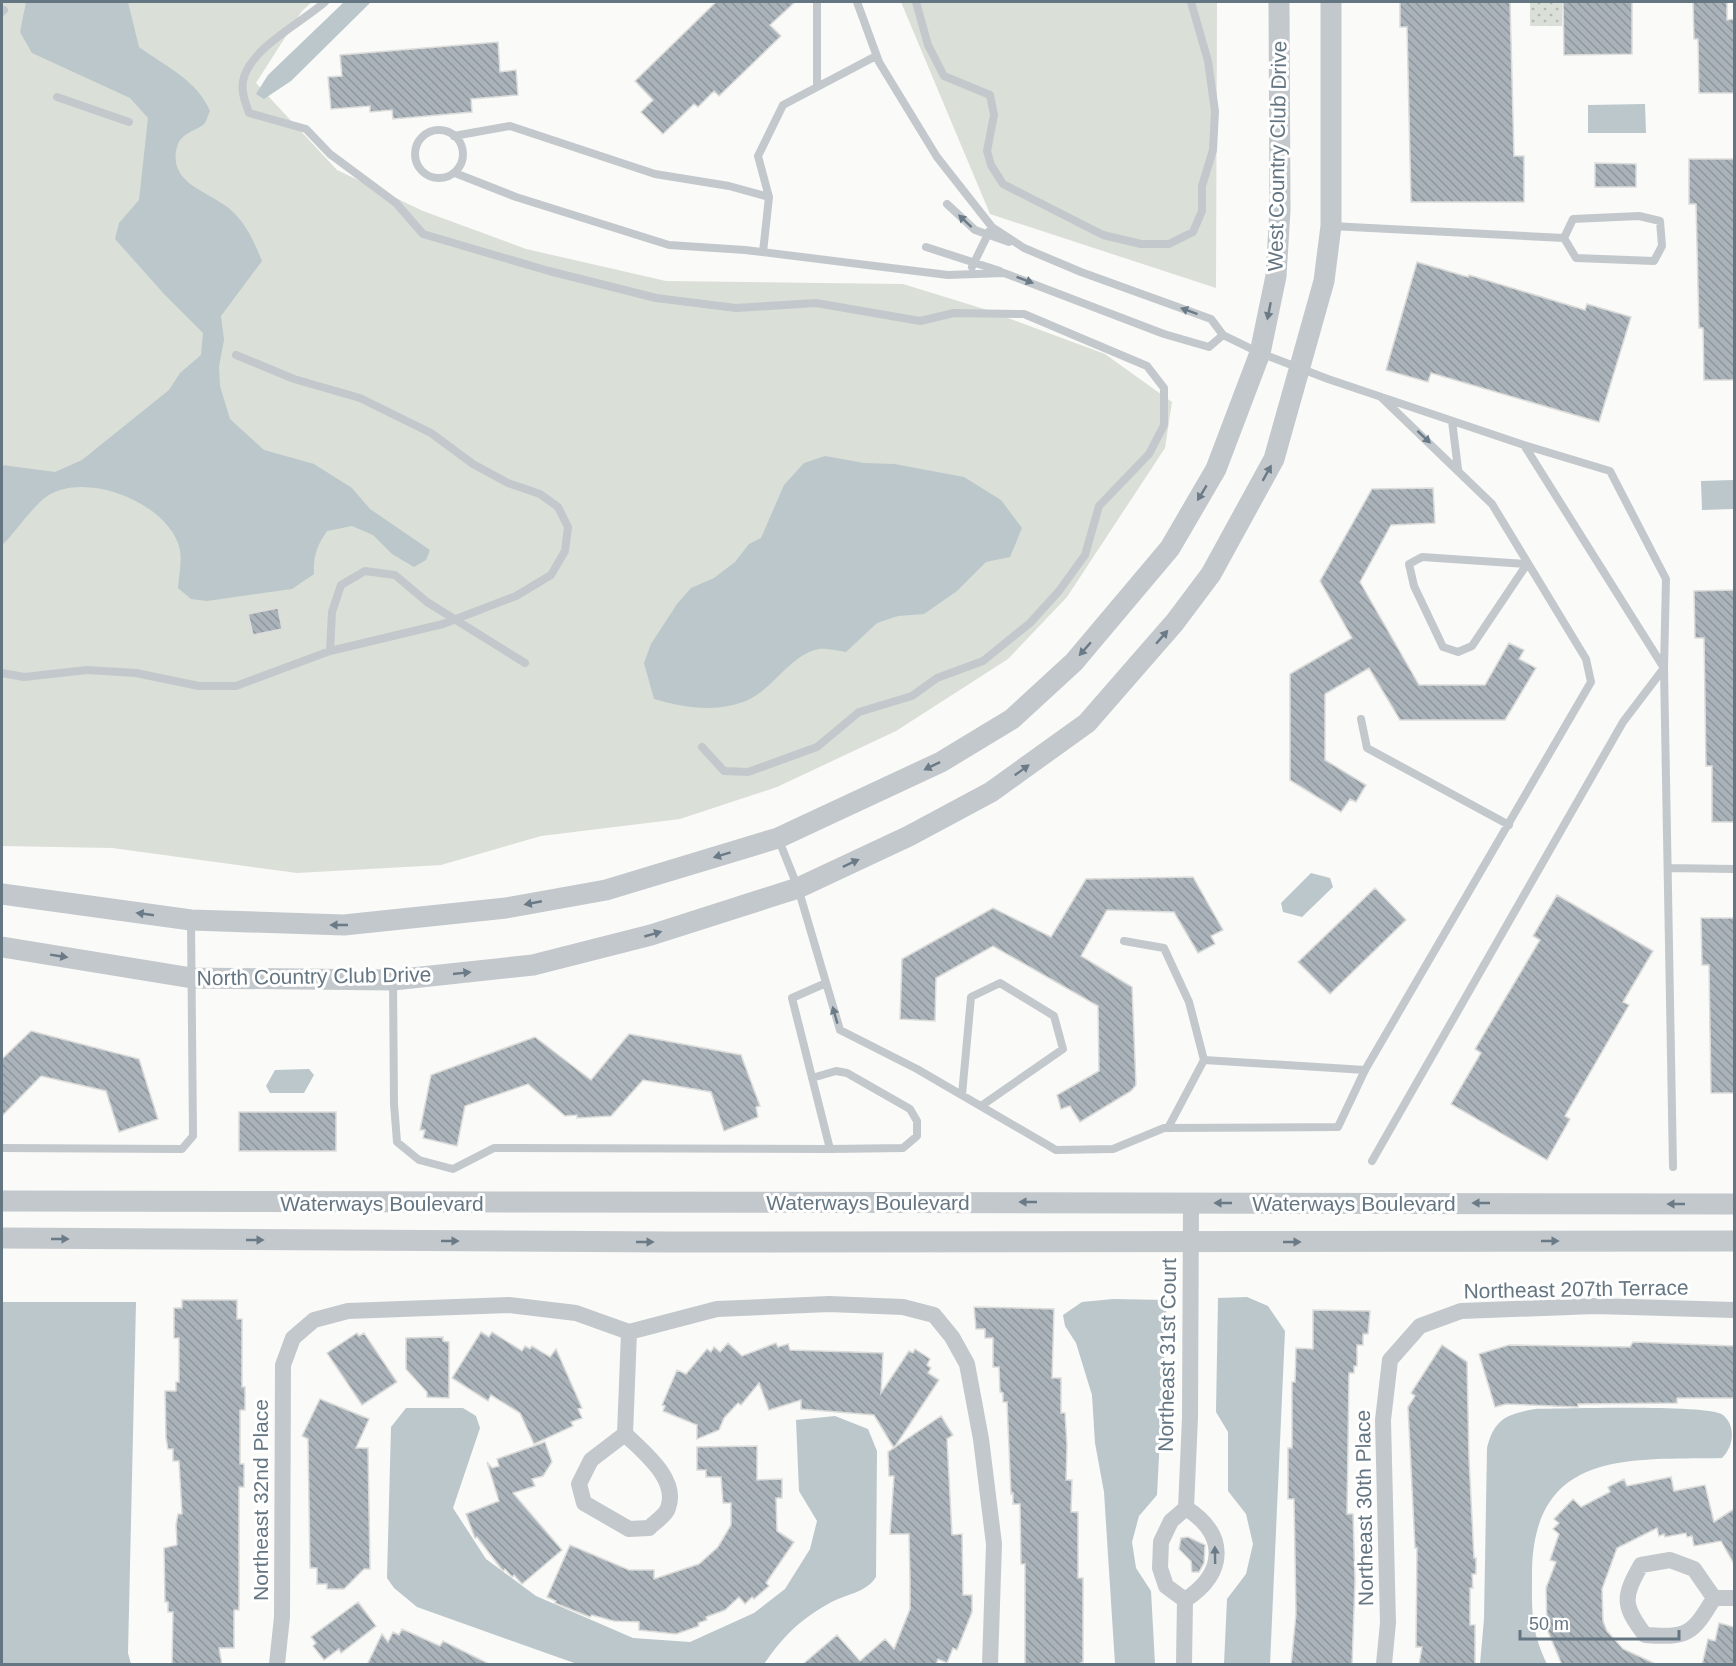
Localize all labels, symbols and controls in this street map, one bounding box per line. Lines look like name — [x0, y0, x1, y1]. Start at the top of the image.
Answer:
street label: West Country Club Drive — [1263, 40, 1291, 272]
one-way arrow — [957, 214, 972, 228]
one-way arrow — [1016, 276, 1034, 286]
one-way arrow — [1264, 302, 1273, 321]
one-way arrow — [1180, 306, 1198, 315]
one-way arrow — [1416, 430, 1430, 444]
one-way arrow — [1262, 464, 1272, 481]
one-way arrow — [1197, 485, 1207, 502]
one-way arrow — [1155, 630, 1168, 645]
one-way arrow — [1079, 641, 1092, 656]
one-way arrow — [923, 762, 940, 771]
one-way arrow — [1013, 764, 1029, 776]
one-way arrow — [713, 851, 731, 860]
one-way arrow — [842, 859, 859, 868]
one-way arrow — [523, 899, 542, 908]
one-way arrow — [135, 909, 154, 918]
one-way arrow — [330, 920, 349, 930]
one-way arrow — [644, 929, 662, 938]
one-way arrow — [50, 952, 69, 961]
street label: North Country Club Drive — [197, 962, 431, 990]
one-way arrow — [453, 968, 472, 978]
one-way arrow — [830, 1006, 839, 1024]
street label: Waterways Boulevard — [766, 1191, 970, 1214]
street label: Waterways Boulevard — [280, 1192, 484, 1215]
street label: Waterways Boulevard — [1252, 1192, 1456, 1215]
one-way arrow — [1019, 1197, 1038, 1207]
one-way arrow — [1214, 1198, 1233, 1207]
one-way arrow — [1472, 1198, 1491, 1208]
one-way arrow — [1667, 1199, 1686, 1209]
one-way arrow — [50, 1234, 69, 1244]
one-way arrow — [245, 1235, 264, 1245]
one-way arrow — [440, 1236, 459, 1246]
one-way arrow — [1540, 1236, 1559, 1246]
one-way arrow — [635, 1237, 654, 1247]
one-way arrow — [1282, 1237, 1301, 1247]
street label: Northeast 31st Court — [1154, 1258, 1180, 1452]
street label: Northeast 207th Terrace — [1463, 1276, 1689, 1302]
street label: Northeast 32nd Place — [249, 1399, 272, 1601]
street label: Northeast 30th Place — [1351, 1410, 1377, 1606]
one-way arrow — [1210, 1545, 1220, 1564]
scale bar — [1520, 1603, 1679, 1641]
text: 50 m — [1529, 1614, 1569, 1634]

